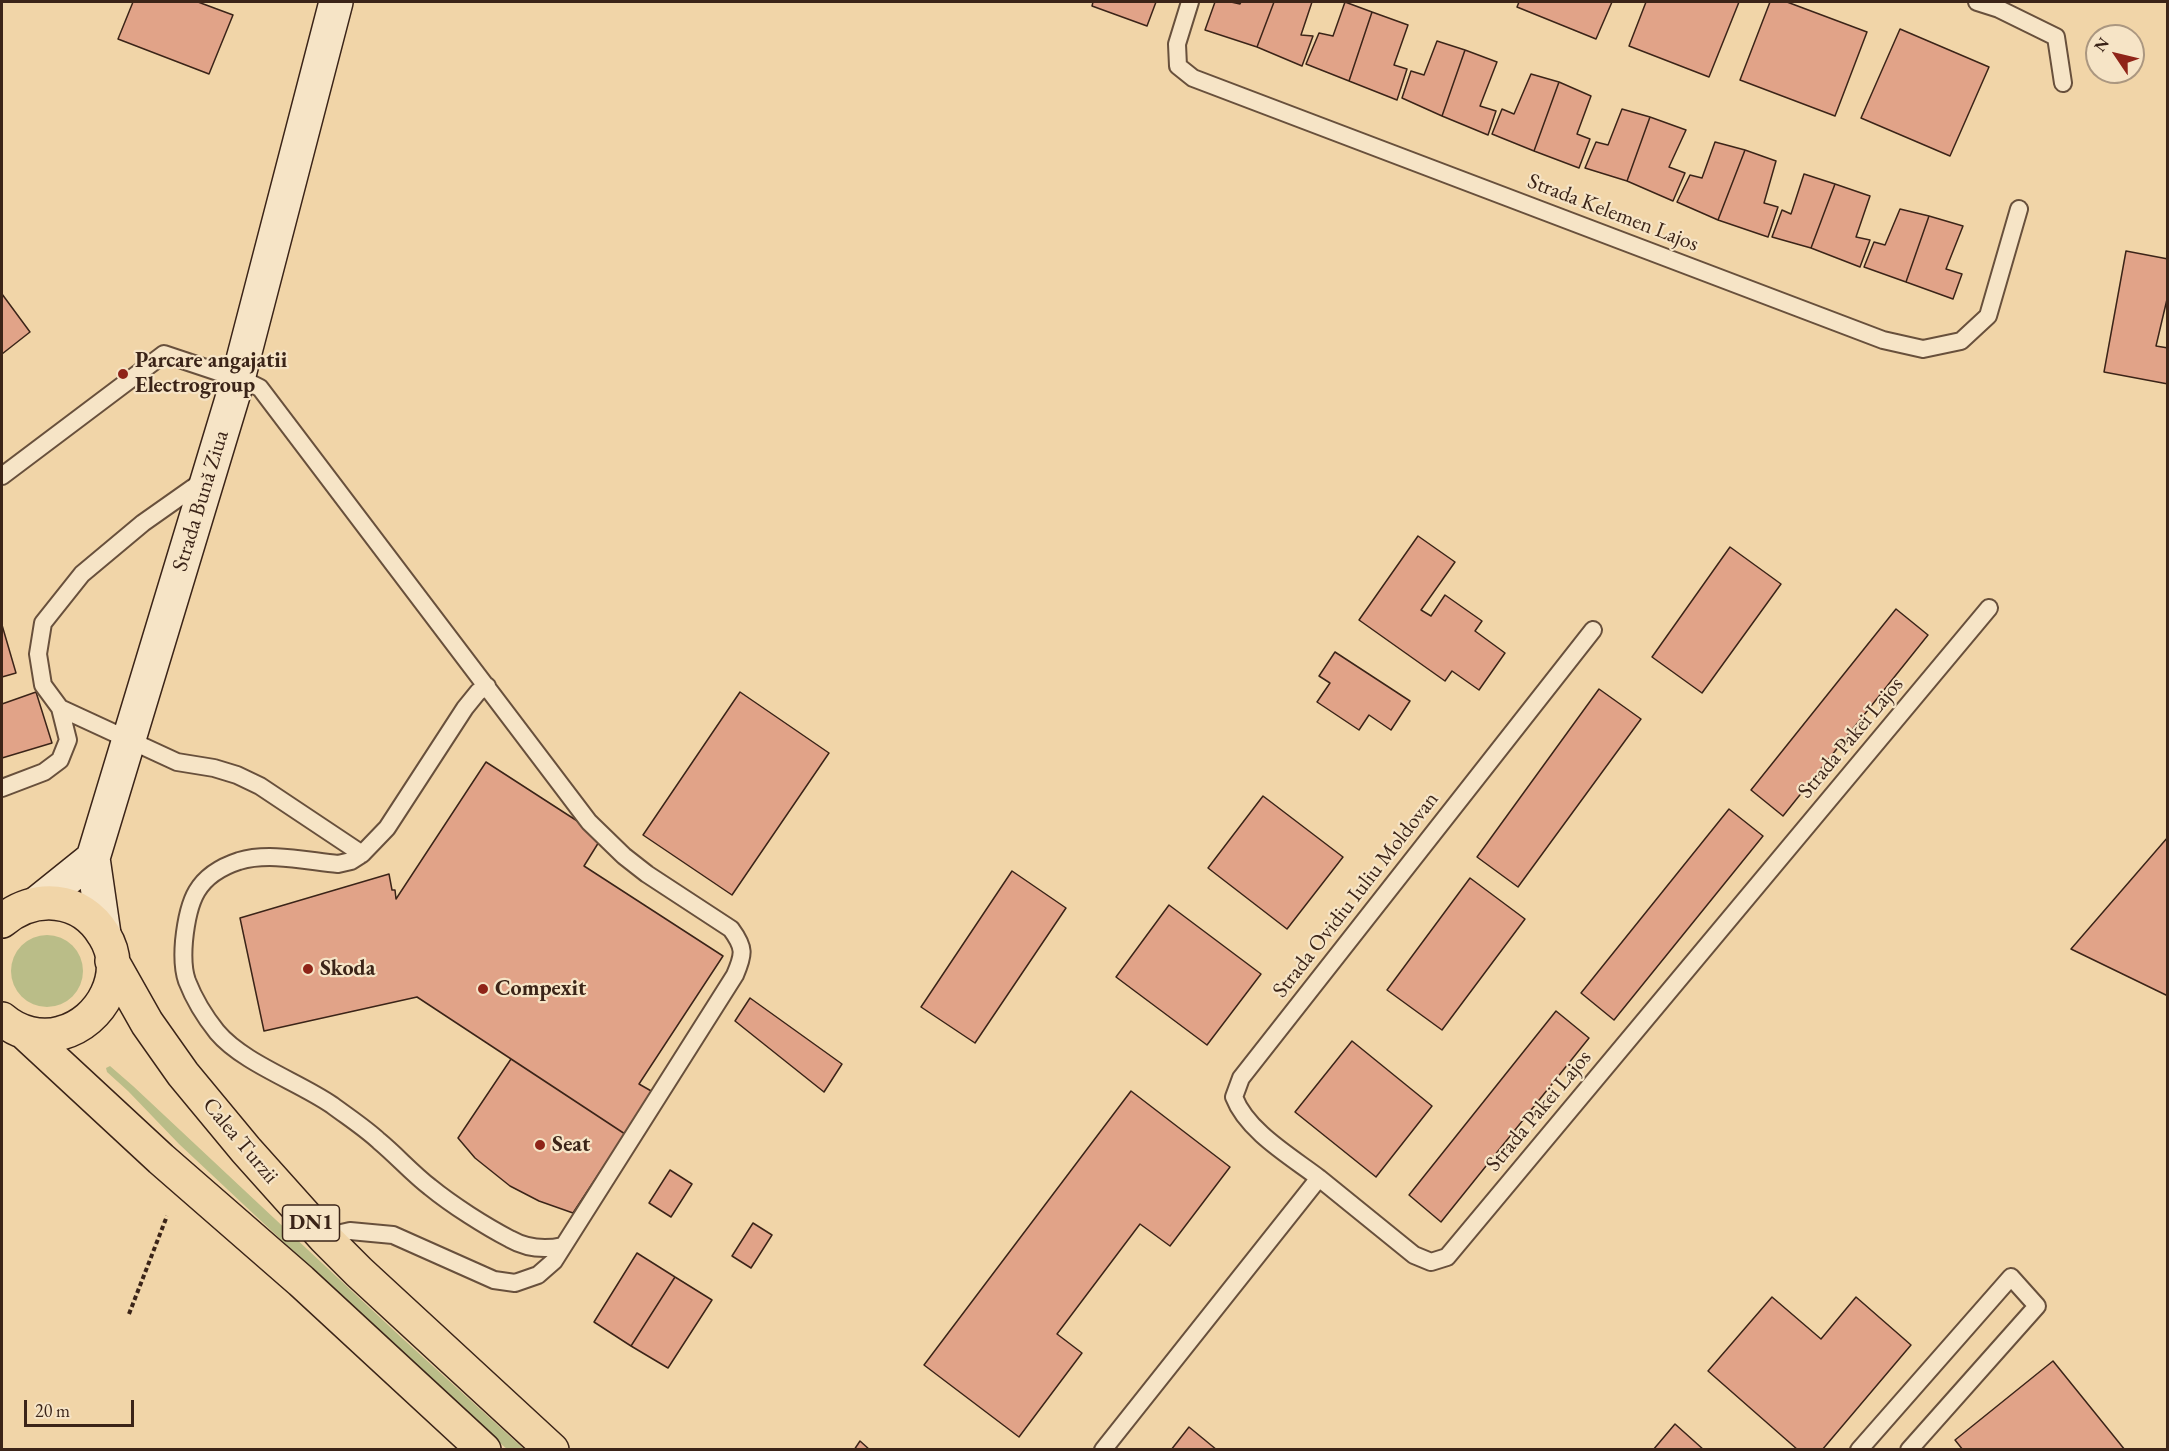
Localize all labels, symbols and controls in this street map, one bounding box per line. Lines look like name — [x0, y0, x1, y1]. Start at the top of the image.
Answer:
north arrow — [2085, 24, 2145, 84]
text: N — [2089, 33, 2114, 56]
street label: Strada Kelemen Lajos — [1524, 168, 1702, 258]
place label: Parcare angajatii Electrogroup — [135, 348, 287, 400]
marker: Parcare angajatii Electrogroup — [116, 367, 130, 381]
street label: Strada Bună Ziua — [167, 427, 235, 575]
street label: Strada Pakei Lajos — [1793, 672, 1909, 804]
street label: Strada Ovidiu Iuliu Moldovan — [1267, 787, 1445, 1003]
place label: Skoda — [320, 956, 375, 982]
marker: Skoda — [301, 962, 315, 976]
place label: Compexit — [495, 976, 586, 1002]
marker: Compexit — [476, 982, 490, 996]
street label: Strada Pakei Lajos — [1481, 1045, 1597, 1177]
street label: Calea Turzii — [196, 1093, 284, 1189]
place label: Seat — [552, 1132, 590, 1158]
marker: Seat — [533, 1138, 547, 1152]
road number: DN1 — [282, 1205, 340, 1241]
scale bar — [27, 1388, 136, 1426]
text: 20 m — [35, 1399, 70, 1422]

